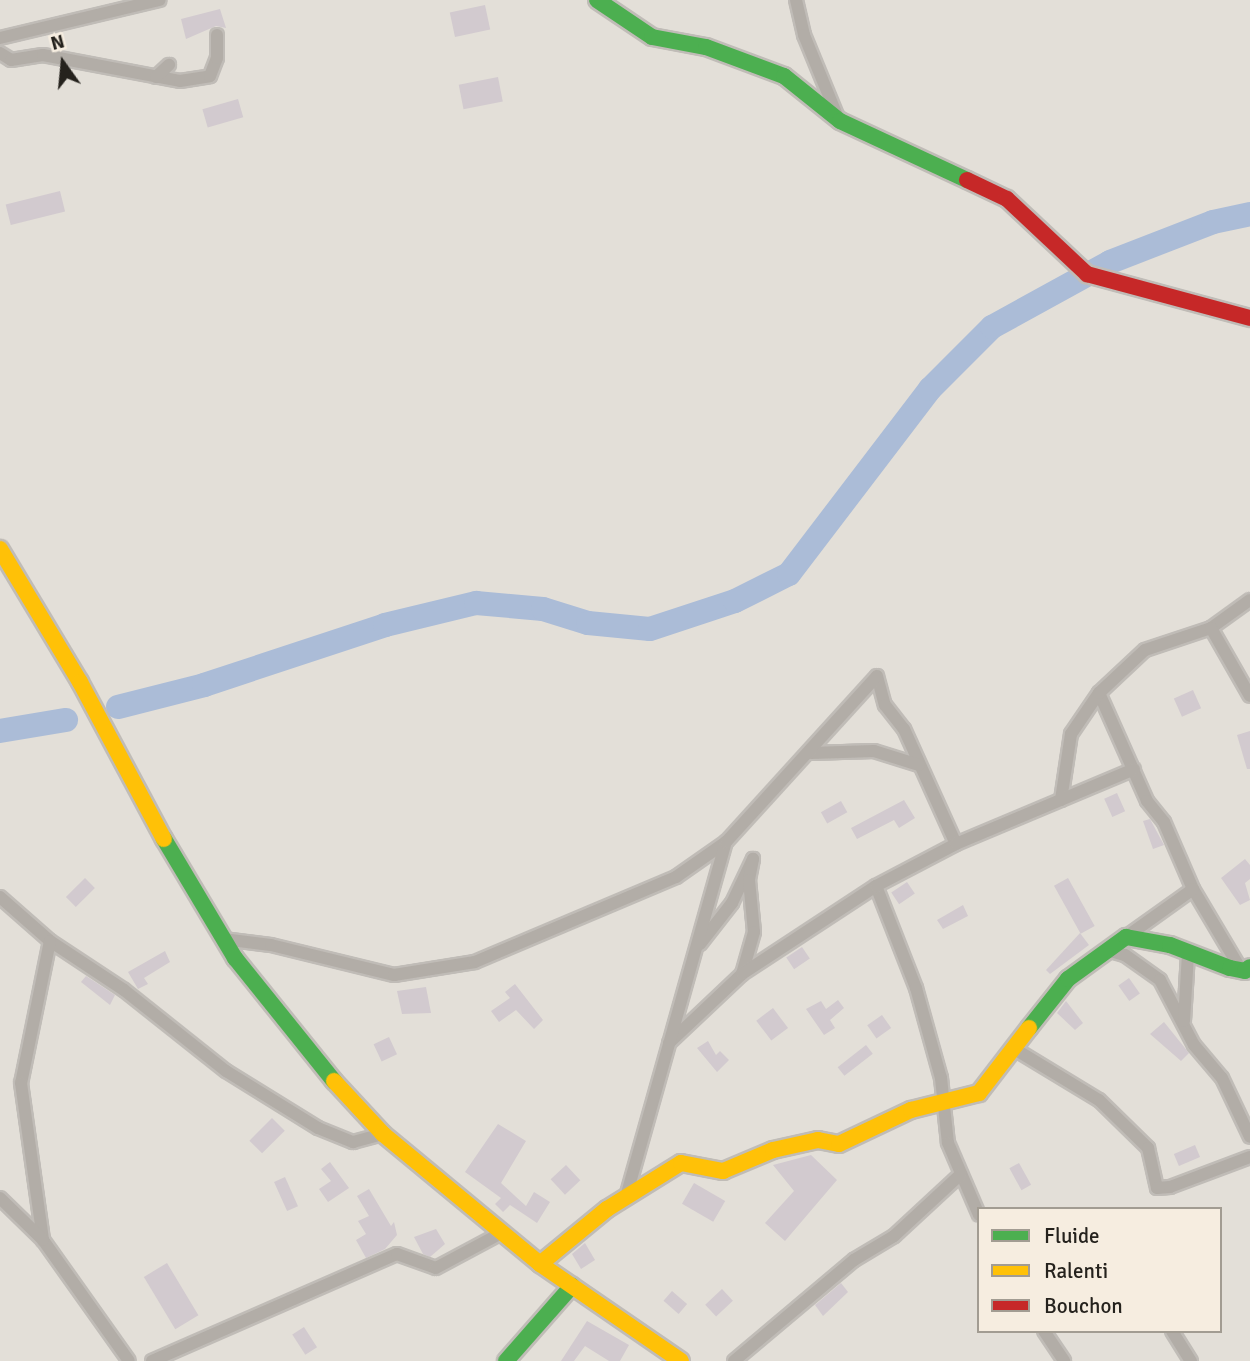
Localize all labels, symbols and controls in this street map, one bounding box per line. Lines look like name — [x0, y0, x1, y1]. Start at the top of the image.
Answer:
north arrow — [28, 28, 98, 98]
text: N — [48, 29, 67, 56]
legend — [977, 1207, 1222, 1333]
text: Fluide — [1044, 1223, 1100, 1249]
text: Ralenti — [1044, 1258, 1108, 1284]
text: Bouchon — [1044, 1293, 1123, 1319]

